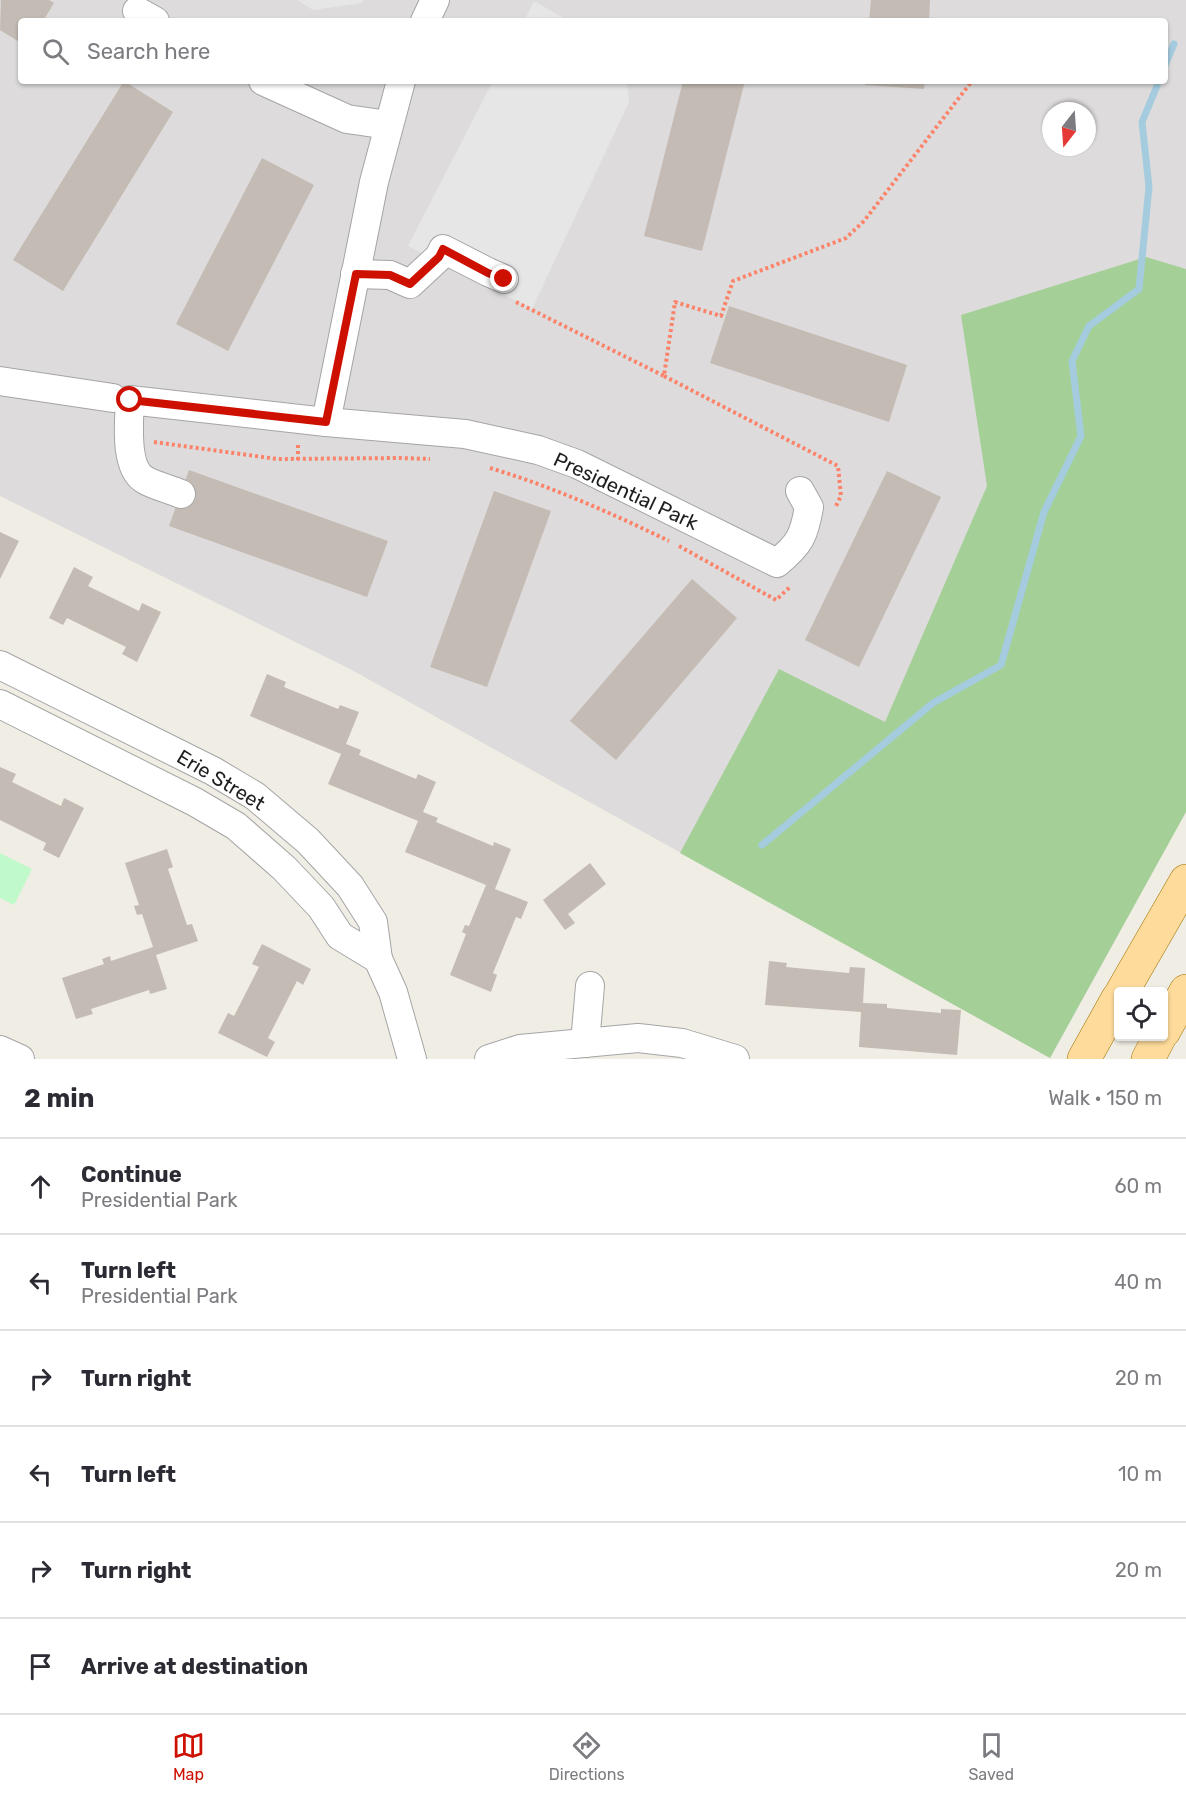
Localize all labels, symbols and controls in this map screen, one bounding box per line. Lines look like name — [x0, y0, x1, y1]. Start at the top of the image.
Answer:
search box — [18, 18, 1168, 84]
icon: search — [39, 35, 72, 68]
text: Search here — [87, 38, 210, 65]
north arrow — [1042, 102, 1096, 156]
route end — [490, 265, 516, 291]
route start — [116, 386, 142, 412]
street label: Presidential Park — [550, 447, 703, 535]
street label: Erie Street — [173, 744, 270, 816]
map controls — [1114, 987, 1168, 1041]
button: locate — [1114, 987, 1168, 1041]
text: 2 min — [24, 1083, 94, 1114]
text: Walk · 150 m — [1048, 1086, 1162, 1110]
text: Continue — [81, 1161, 182, 1188]
icon: ahead — [24, 1170, 57, 1203]
text: 60 m — [1115, 1174, 1162, 1198]
text: Presidential Park — [81, 1188, 238, 1212]
text: Turn left — [81, 1257, 176, 1284]
icon: left — [24, 1266, 57, 1299]
text: 40 m — [1114, 1270, 1162, 1294]
text: Presidential Park — [81, 1284, 238, 1308]
icon: right — [24, 1362, 57, 1395]
text: Turn right — [81, 1365, 191, 1392]
text: 20 m — [1115, 1366, 1162, 1390]
icon: left — [24, 1458, 57, 1491]
text: Turn left — [81, 1461, 176, 1488]
text: 10 m — [1118, 1462, 1162, 1486]
icon: right — [24, 1554, 57, 1587]
text: Turn right — [81, 1557, 191, 1584]
text: 20 m — [1115, 1558, 1162, 1582]
icon: arrive — [24, 1650, 57, 1683]
text: Arrive at destination — [81, 1653, 308, 1680]
tab: Map — [172, 1729, 205, 1784]
tab: Directions — [549, 1729, 625, 1784]
tab: Saved — [968, 1729, 1014, 1784]

